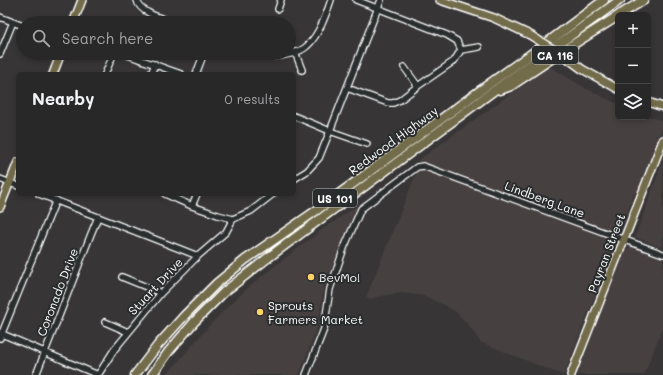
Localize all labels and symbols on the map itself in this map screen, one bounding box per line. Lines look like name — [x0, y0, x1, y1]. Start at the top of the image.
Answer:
road number: CA 116 — [532, 46, 578, 64]
street label: Redwood Highway — [345, 102, 441, 178]
street label: Lindberg Lane — [503, 177, 587, 221]
road number: US 101 — [313, 189, 357, 207]
street label: Payran Street — [584, 211, 628, 295]
street label: Coronado Drive — [33, 246, 81, 338]
street label: Stuart Drive — [124, 254, 186, 318]
place label: BevMo! — [319, 269, 360, 285]
marker: BevMo! — [306, 272, 316, 282]
place label: Sprouts Farmers Market — [268, 297, 363, 327]
marker: Sprouts Farmers Market — [255, 307, 265, 317]

